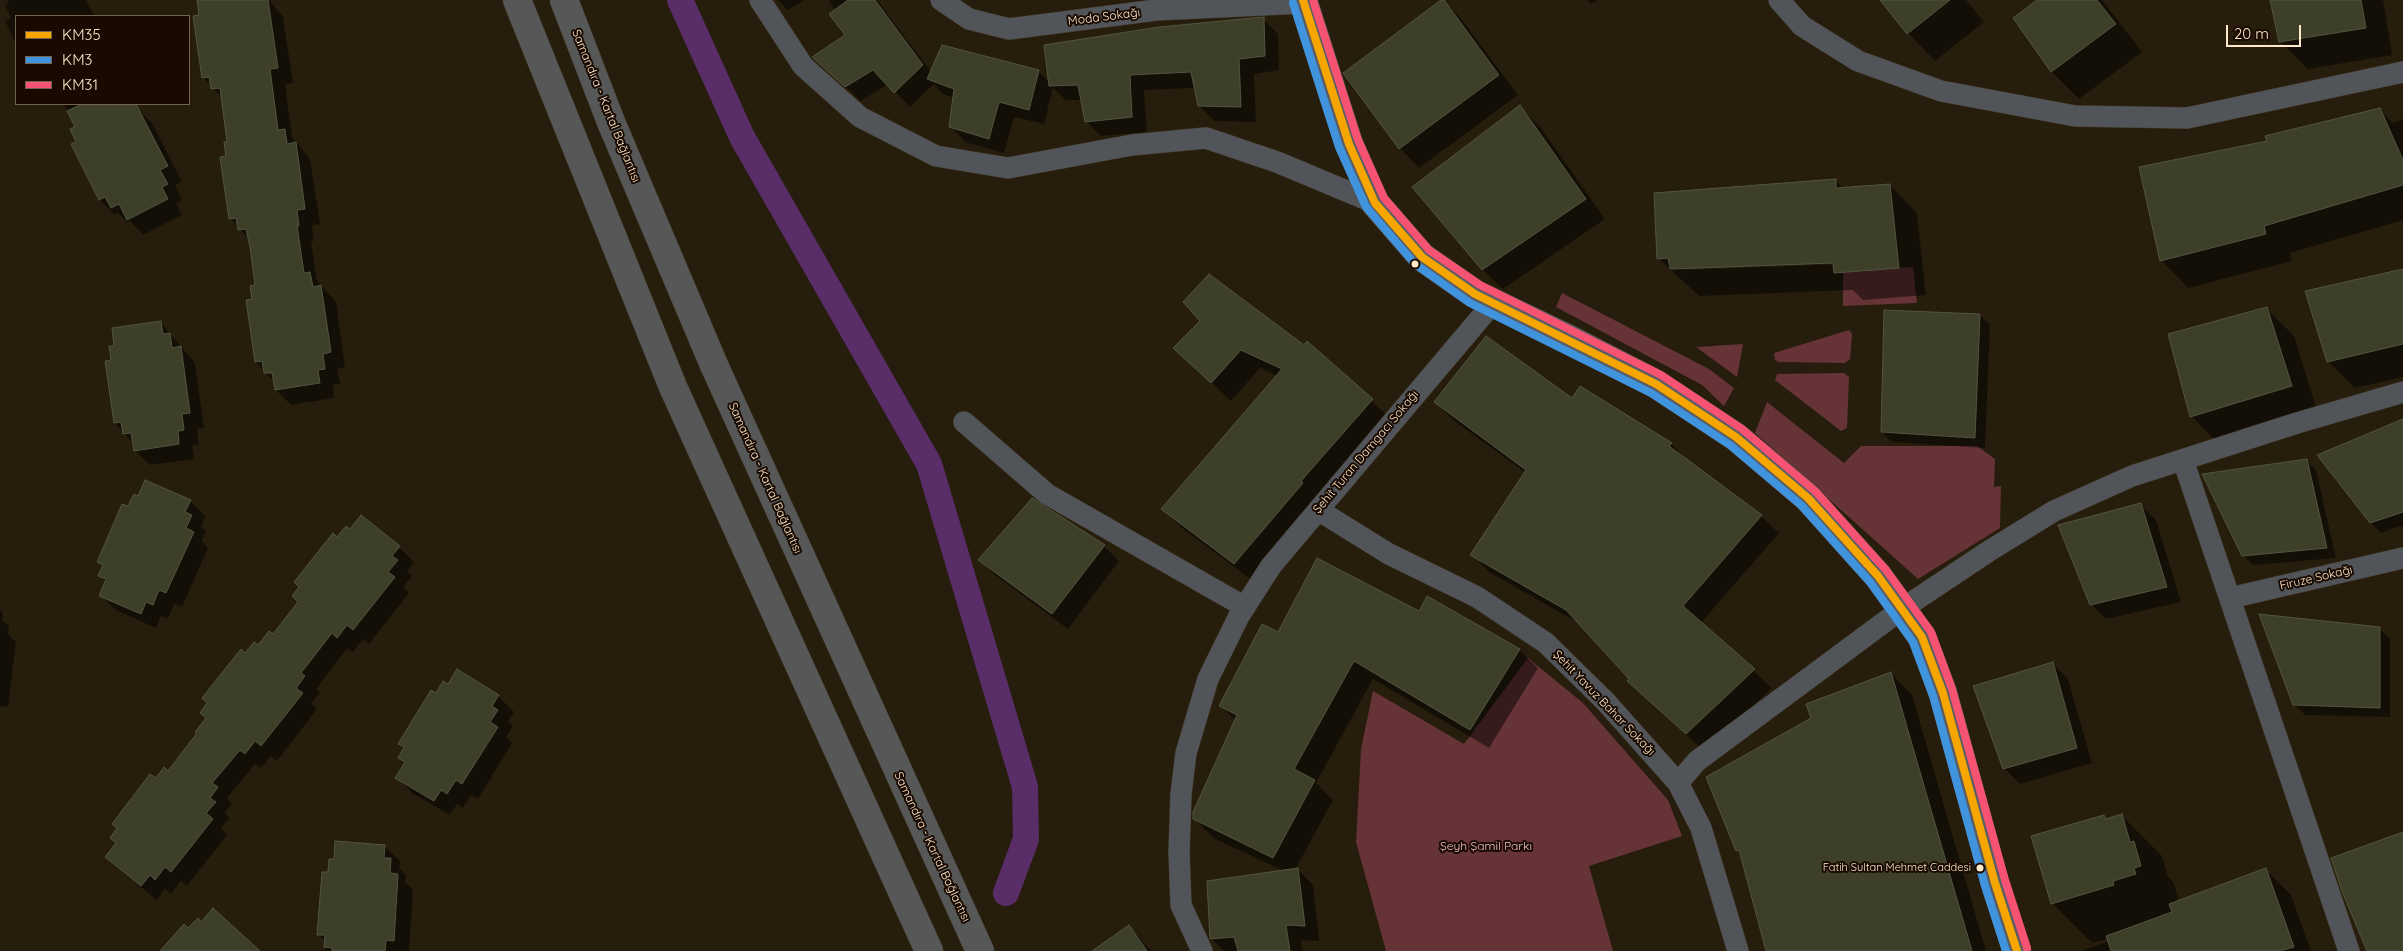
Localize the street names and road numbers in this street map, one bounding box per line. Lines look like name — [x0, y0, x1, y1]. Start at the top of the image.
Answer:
street label: Moda Sokağı — [1067, 5, 1141, 29]
street label: Samandıra - Kartal Bağlantısı — [569, 27, 643, 185]
street label: Şehit Turan Damgacı Sokağı — [1310, 388, 1422, 516]
street label: Samandıra - Kartal Bağlantısı — [725, 400, 805, 556]
street label: Firuze Sokağı — [2278, 563, 2354, 593]
street label: Şehit Yavuz Bahar Sokağı — [1550, 647, 1658, 759]
street label: Samandıra - Kartal Bağlantısı — [891, 770, 973, 924]

